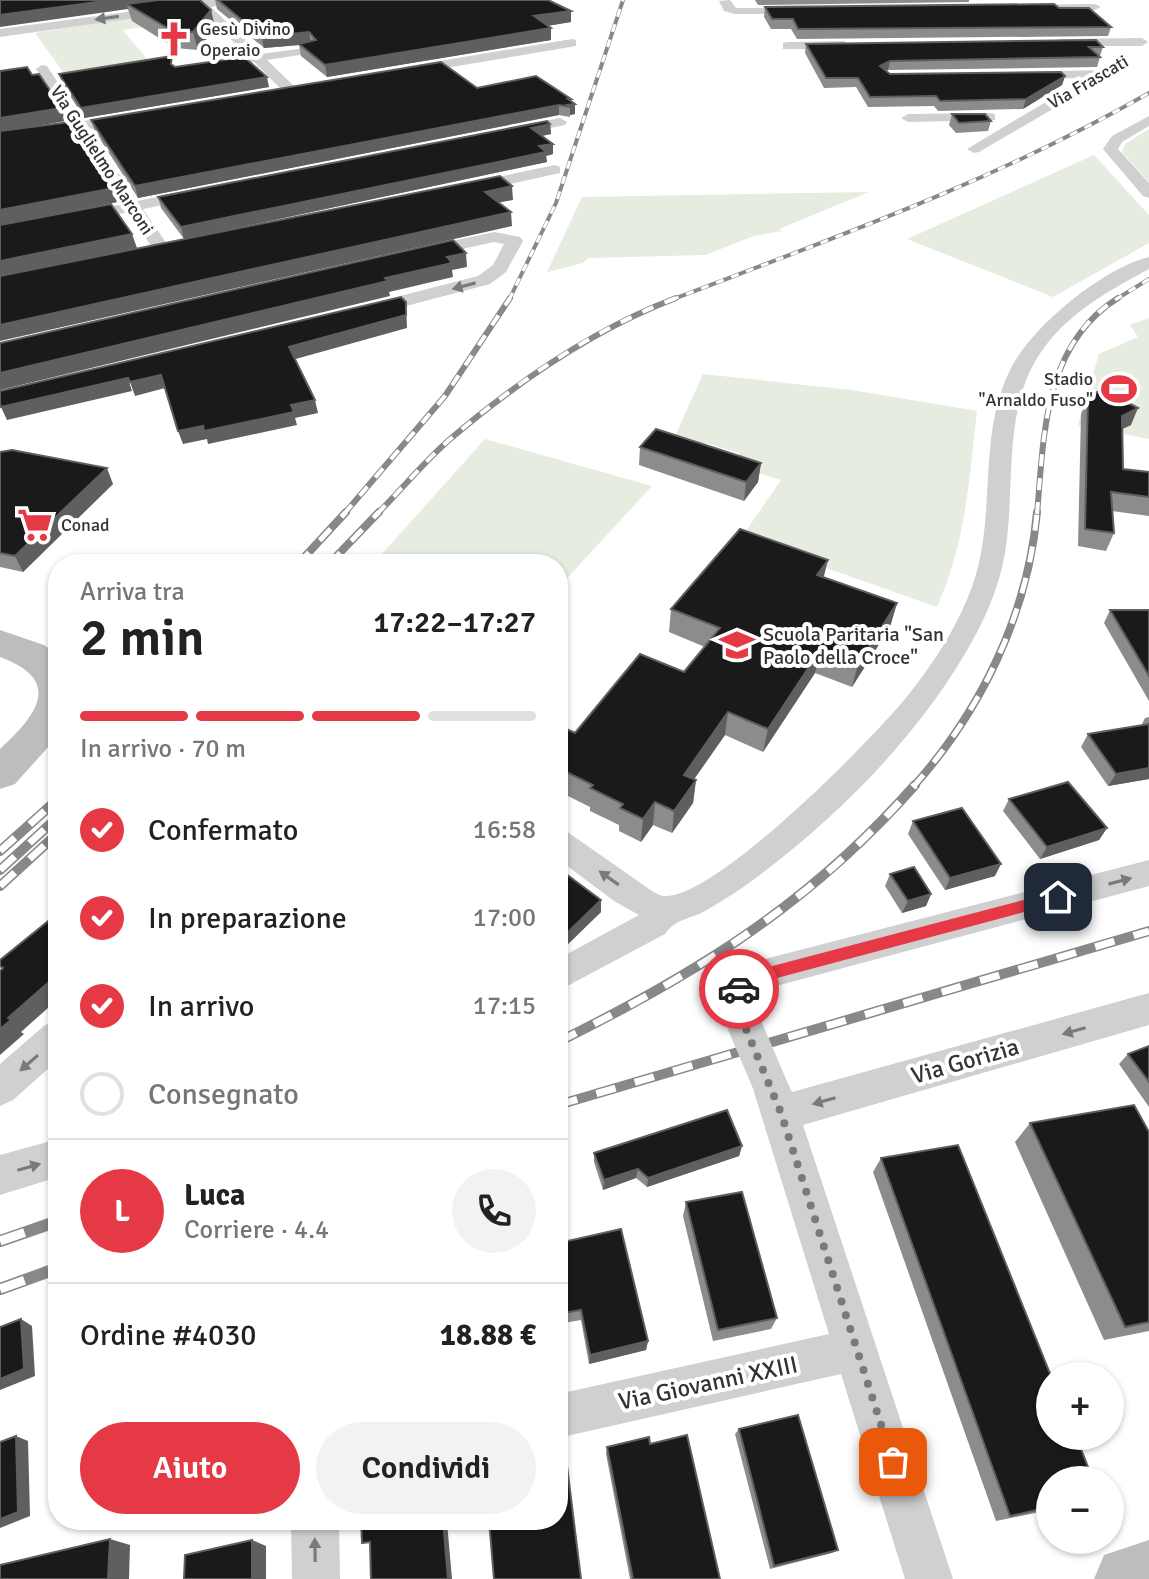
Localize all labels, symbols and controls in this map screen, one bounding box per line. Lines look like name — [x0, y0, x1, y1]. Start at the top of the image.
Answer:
one-way arrow — [94, 12, 119, 25]
place label: Gesù Divino Operaio — [200, 18, 291, 61]
church icon: Gesù Divino Operaio — [155, 20, 193, 58]
street label: Via Frascati — [1044, 50, 1132, 114]
street label: Via Guglielmo Marconi — [45, 81, 159, 239]
one-way arrow — [452, 281, 477, 293]
place label: Stadio "Arnaldo Fuso" — [979, 368, 1093, 411]
sports icon: Stadio "Arnaldo Fuso" — [1100, 370, 1138, 408]
supermarket icon: Conad — [16, 506, 54, 544]
place label: Conad — [61, 514, 110, 536]
text: Arriva tra — [80, 576, 185, 608]
text: 17:22–17:27 — [373, 604, 536, 641]
text: 2 min — [80, 606, 205, 670]
place label: Scuola Paritaria "San Paolo della Croce" — [763, 622, 944, 670]
school or university icon: Scuola Paritaria "San Paolo della Croce" — [718, 626, 756, 664]
text: In arrivo · 70 m — [80, 733, 246, 765]
icon: check — [80, 808, 124, 852]
text: Confermato — [148, 812, 298, 849]
text: 16:58 — [473, 814, 536, 846]
pin — [1024, 863, 1092, 931]
one-way arrow — [599, 871, 620, 886]
one-way arrow — [1107, 874, 1132, 886]
icon: home — [1036, 875, 1080, 919]
icon: check — [80, 896, 124, 940]
text: In preparazione — [148, 900, 347, 937]
text: 17:00 — [473, 902, 536, 934]
courier — [699, 949, 779, 1029]
icon: car — [717, 967, 761, 1011]
icon: check — [80, 984, 124, 1028]
text: In arrivo — [148, 988, 254, 1025]
text: 17:15 — [473, 990, 536, 1022]
one-way arrow — [1061, 1025, 1086, 1037]
street label: Via Gorizia — [908, 1031, 1022, 1091]
one-way arrow — [19, 1054, 39, 1071]
text: Consegnato — [148, 1076, 299, 1113]
one-way arrow — [811, 1095, 835, 1108]
one-way arrow — [18, 1160, 42, 1173]
button: phone — [452, 1169, 536, 1253]
text: Luca — [184, 1177, 245, 1214]
text: L — [114, 1193, 130, 1230]
text: Corriere · 4.4 — [184, 1214, 329, 1246]
text: Ordine #4030 — [80, 1317, 257, 1354]
text: 18.88 € — [440, 1317, 536, 1354]
street label: Via Giovanni XXIII — [616, 1349, 800, 1417]
map controls — [1036, 1362, 1124, 1554]
button: + — [1036, 1362, 1124, 1450]
button: Aiuto — [80, 1422, 300, 1514]
button: Condividi — [316, 1422, 536, 1514]
pin — [859, 1428, 927, 1496]
icon: bag — [871, 1440, 915, 1484]
button: − — [1036, 1466, 1124, 1554]
one-way arrow — [309, 1536, 322, 1562]

